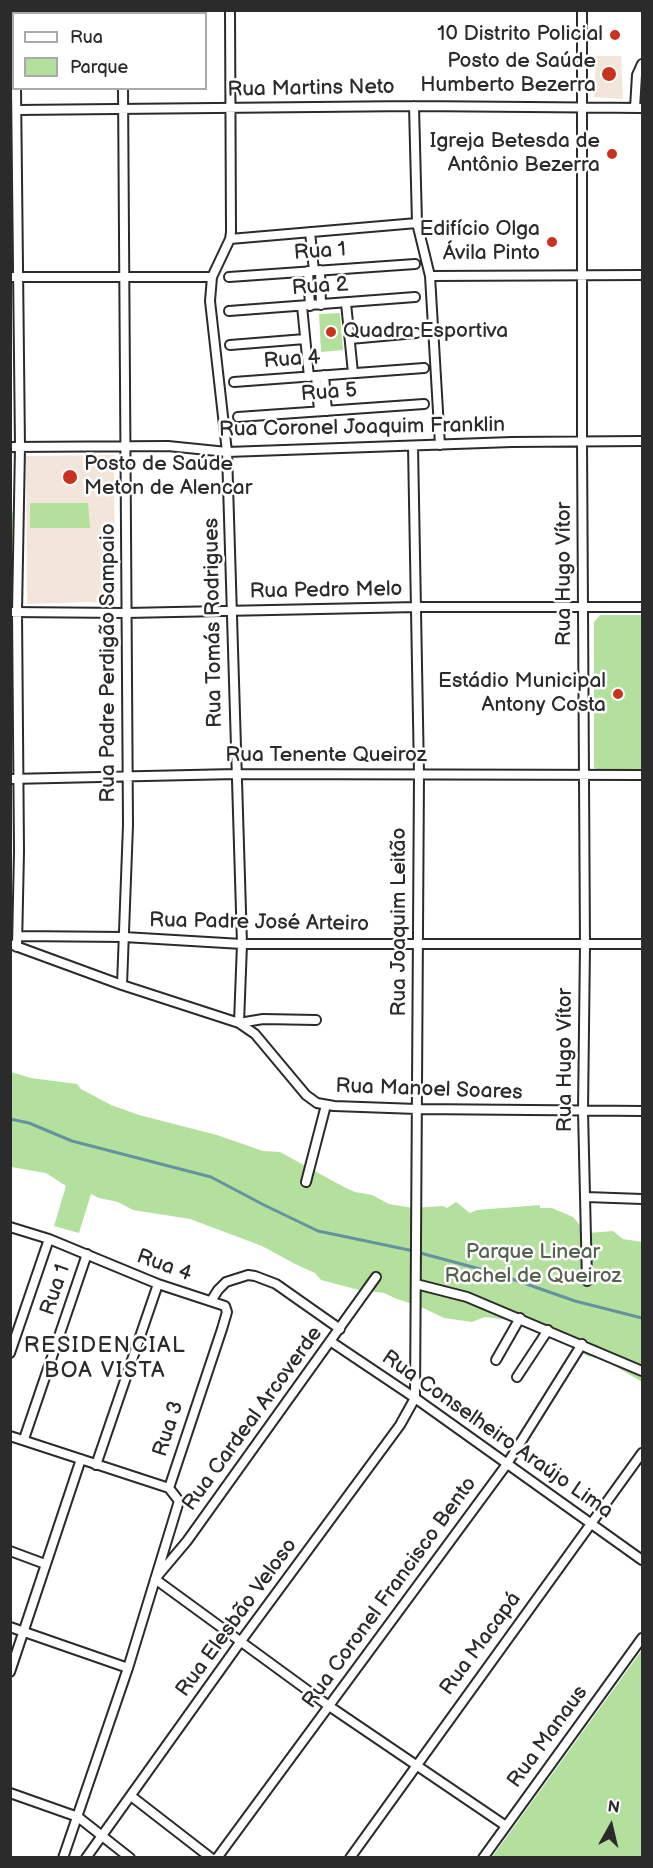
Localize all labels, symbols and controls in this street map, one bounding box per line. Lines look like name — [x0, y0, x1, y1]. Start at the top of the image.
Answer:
legend — [12, 12, 207, 90]
place label: 10 Distrito Policial — [437, 22, 603, 48]
text: Rua — [70, 27, 103, 48]
marker: 10 Distrito Policial — [608, 28, 622, 42]
place label: Posto de Saúde Humberto Bezerra — [420, 49, 596, 99]
text: Parque — [70, 57, 128, 78]
marker: Posto de Saúde Humberto Bezerra — [600, 65, 618, 83]
street label: Rua Martins Neto — [227, 75, 395, 103]
place label: Igreja Betesda de Antônio Bezerra — [430, 129, 600, 179]
marker: Igreja Betesda de Antônio Bezerra — [605, 147, 619, 161]
place label: Edifício Olga Ávila Pinto — [419, 217, 540, 267]
marker: Edifício Olga Ávila Pinto — [545, 235, 559, 249]
street label: Rua 1 — [293, 238, 347, 266]
street label: Rua 2 — [291, 272, 349, 302]
place label: Quadra Esportiva — [343, 319, 508, 345]
marker: Quadra Esportiva — [324, 325, 338, 339]
street label: Rua 4 — [263, 345, 321, 375]
street label: Rua 5 — [300, 378, 358, 408]
street label: Rua Coronel Joaquim Franklin — [219, 413, 505, 443]
place label: Posto de Saúde Meton de Alencar — [84, 452, 252, 502]
marker: Posto de Saúde Meton de Alencar — [61, 468, 79, 486]
street label: Rua Hugo Vítor — [552, 502, 578, 646]
street label: Rua Tomás Rodrigues — [200, 518, 228, 728]
street label: Rua Padre Perdigão Sampaio — [96, 523, 122, 803]
street label: Rua Pedro Melo — [249, 577, 403, 605]
place label: Estádio Municipal Antony Costa — [438, 669, 606, 719]
marker: Estádio Municipal Antony Costa — [611, 687, 625, 701]
street label: Rua Tenente Queiroz — [225, 743, 427, 769]
street label: Rua Joaquim Leitão — [387, 827, 413, 1017]
street label: Rua Padre José Arteiro — [149, 908, 369, 938]
street label: Rua Hugo Vítor — [553, 988, 579, 1132]
street label: Rua Manoel Soares — [335, 1074, 523, 1106]
park label: Parque Linear Rachel de Queiroz — [445, 1240, 621, 1290]
street label: Rua 4 — [133, 1244, 195, 1288]
street label: Rua 1 — [36, 1261, 76, 1319]
street label: Rua Cardeal Arcoverde — [178, 1322, 328, 1516]
district label: RESIDENCIAL BOA VISTA — [24, 1333, 186, 1384]
street label: Rua Conselheiro Araújo Lima — [377, 1345, 617, 1525]
street label: Rua 3 — [148, 1398, 190, 1460]
street label: Rua Coronel Francisco Bento — [298, 1472, 482, 1714]
street label: Rua Elesbão Veloso — [171, 1534, 303, 1702]
street label: Rua Macapá — [435, 1588, 527, 1700]
street label: Rua Manaus — [503, 1681, 593, 1793]
north arrow — [581, 1796, 641, 1856]
text: N — [606, 1797, 621, 1818]

